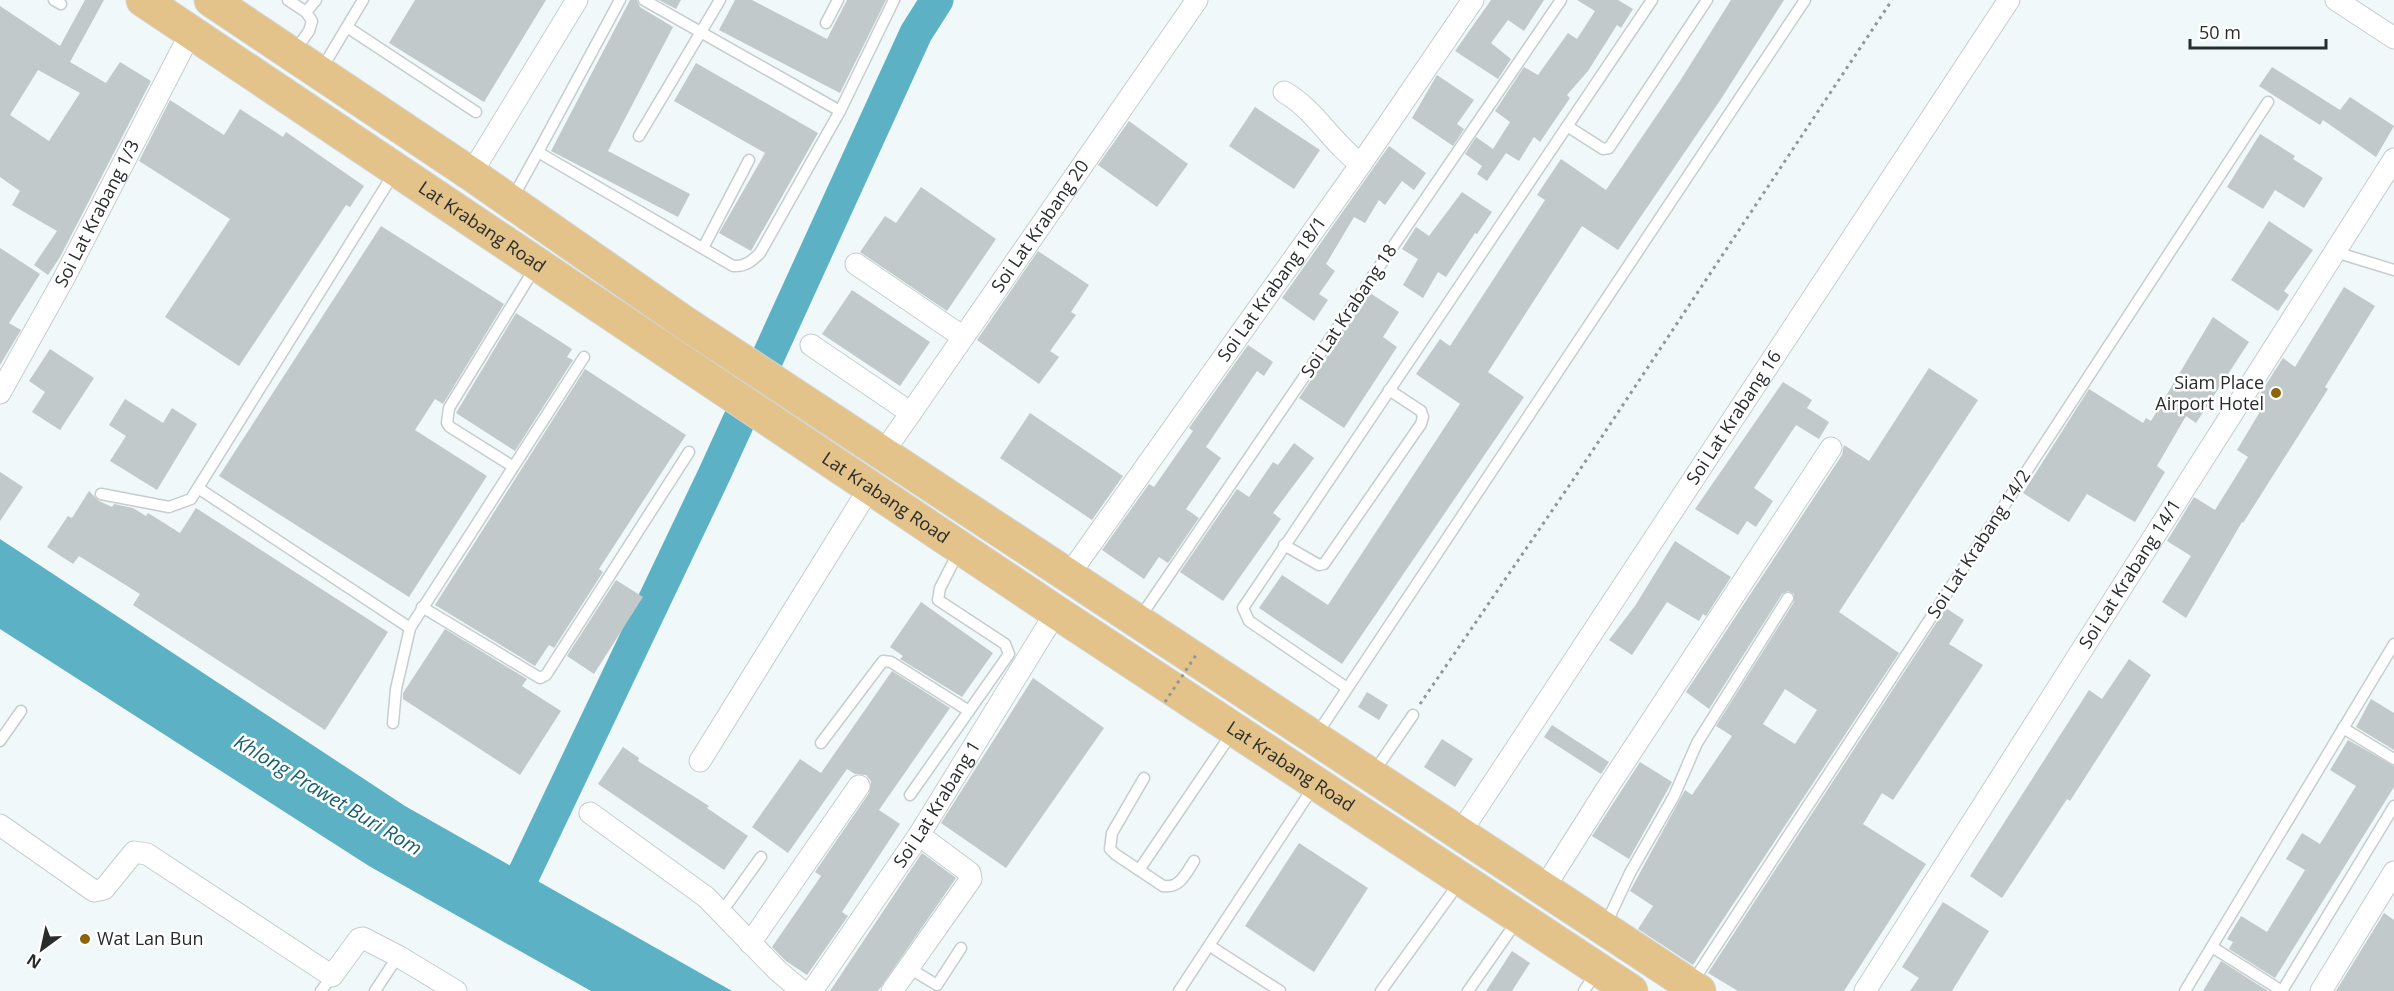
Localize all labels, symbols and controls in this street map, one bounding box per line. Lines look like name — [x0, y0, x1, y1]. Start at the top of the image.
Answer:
scale bar — [2190, 12, 2326, 50]
text: 50 m — [2199, 20, 2241, 44]
street label: Soi Lat Krabang 1/3 — [48, 135, 144, 291]
street label: Soi Lat Krabang 20 — [985, 155, 1094, 297]
street label: Lat Krabang Road — [414, 175, 551, 278]
street label: Soi Lat Krabang 18/1 — [1211, 211, 1331, 366]
street label: Soi Lat Krabang 18 — [1295, 239, 1402, 382]
street label: Soi Lat Krabang 16 — [1680, 345, 1786, 489]
place label: Siam Place Airport Hotel — [2155, 370, 2264, 415]
marker: Siam Place Airport Hotel — [2269, 386, 2283, 400]
street label: Lat Krabang Road — [818, 446, 954, 548]
street label: Soi Lat Krabang 14/2 — [1921, 464, 2035, 622]
street label: Soi Lat Krabang 14/1 — [2073, 494, 2186, 653]
street label: Lat Krabang Road — [1222, 715, 1360, 817]
water label: Khlong Prawet Buri Rom — [229, 728, 427, 861]
street label: Soi Lat Krabang 1 — [887, 736, 985, 872]
north arrow — [12, 919, 72, 979]
place label: Wat Lan Bun — [97, 926, 204, 950]
marker: Wat Lan Bun — [78, 932, 92, 946]
text: N — [22, 949, 45, 974]

